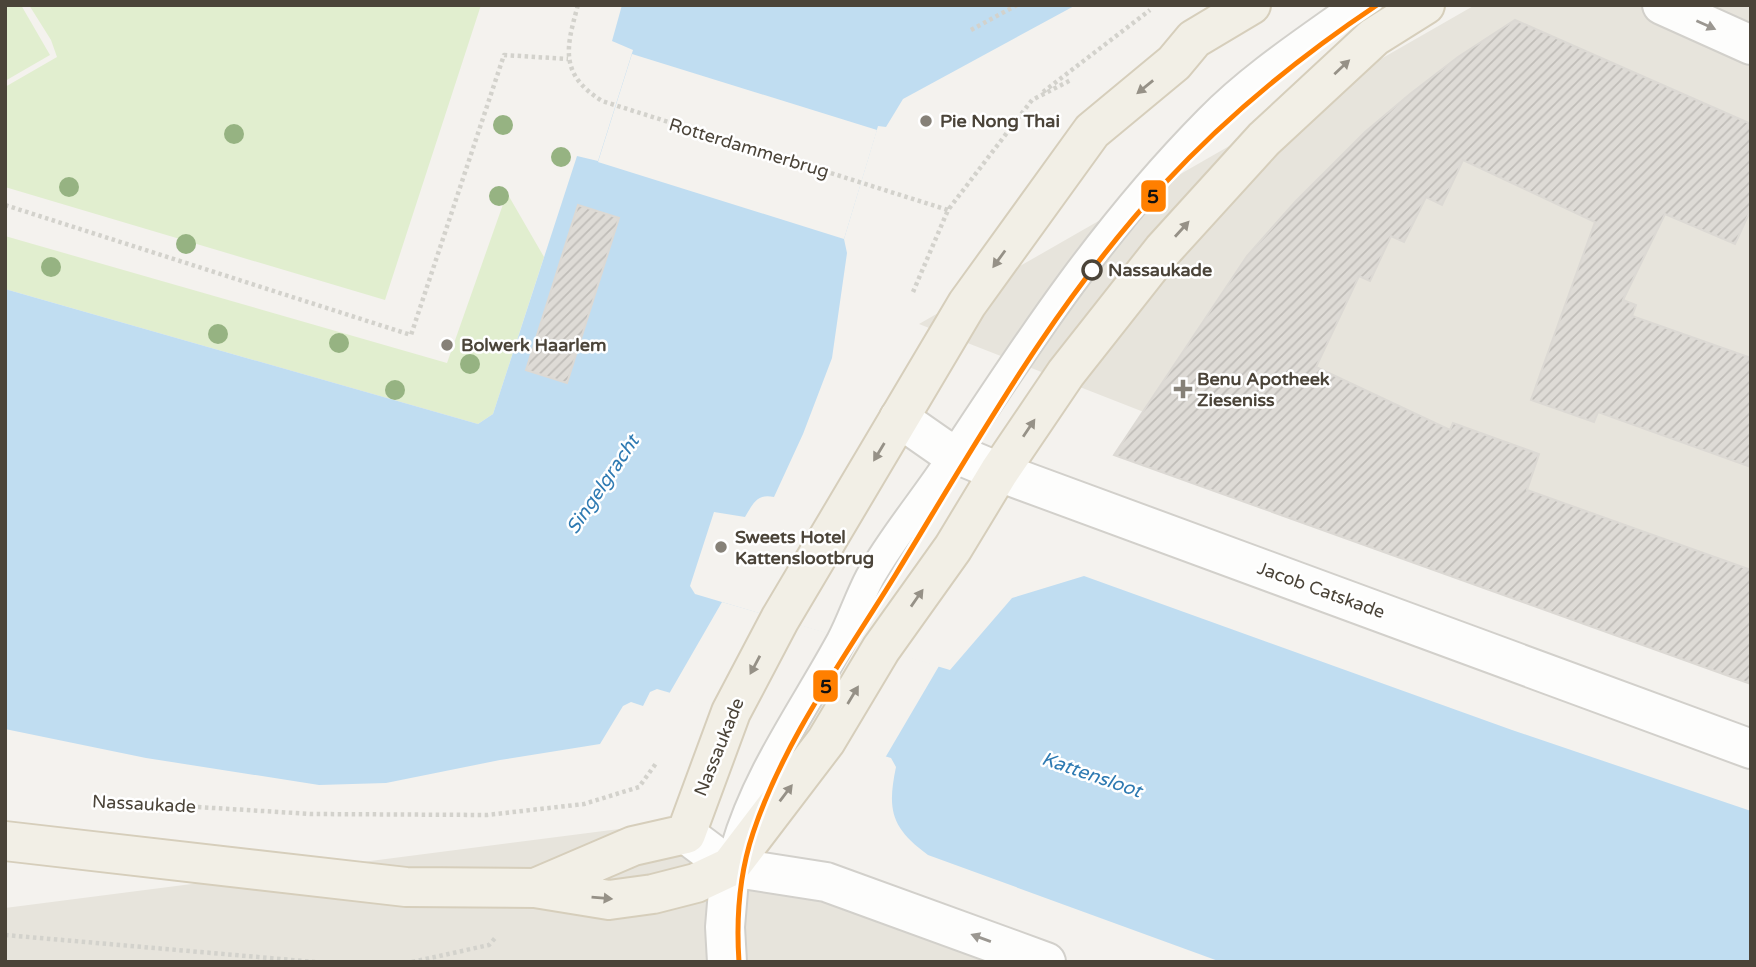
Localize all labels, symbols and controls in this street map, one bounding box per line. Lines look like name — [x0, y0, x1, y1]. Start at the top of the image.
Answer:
one-way arrow — [1696, 20, 1717, 31]
one-way arrow — [1333, 59, 1351, 75]
one-way arrow — [1137, 79, 1155, 94]
place label: Pie Nong Thai — [940, 110, 1060, 132]
street label: Rotterdammerbrug — [666, 113, 832, 183]
marker: Pie Nong Thai — [918, 113, 934, 129]
line badge: 5 — [1140, 179, 1167, 213]
text: 5 — [1147, 186, 1159, 208]
one-way arrow — [1174, 221, 1190, 238]
one-way arrow — [992, 250, 1006, 268]
place label: Nassaukade — [1108, 259, 1212, 281]
marker: Nassaukade — [1082, 260, 1102, 280]
place label: Bolwerk Haarlem — [461, 334, 606, 356]
marker: Bolwerk Haarlem — [439, 337, 455, 353]
place label: Benu Apotheek Zieseniss — [1197, 368, 1330, 411]
marker: Benu Apotheek Zieseniss — [1175, 381, 1191, 397]
one-way arrow — [1022, 419, 1036, 437]
water label: Singelgracht — [562, 429, 645, 538]
one-way arrow — [873, 443, 885, 462]
place label: Sweets Hotel Kattenslootbrug — [735, 526, 874, 569]
marker: Sweets Hotel Kattenslootbrug — [713, 539, 729, 555]
street label: Jacob Catskade — [1254, 557, 1388, 623]
one-way arrow — [909, 589, 923, 607]
one-way arrow — [750, 656, 762, 676]
line badge: 5 — [812, 669, 839, 703]
text: 5 — [820, 676, 832, 698]
one-way arrow — [847, 686, 859, 705]
street label: Nassaukade — [689, 695, 749, 799]
water label: Kattensloot — [1039, 748, 1147, 803]
one-way arrow — [779, 784, 793, 803]
street label: Nassaukade — [91, 790, 197, 818]
one-way arrow — [592, 893, 614, 904]
one-way arrow — [971, 933, 992, 944]

